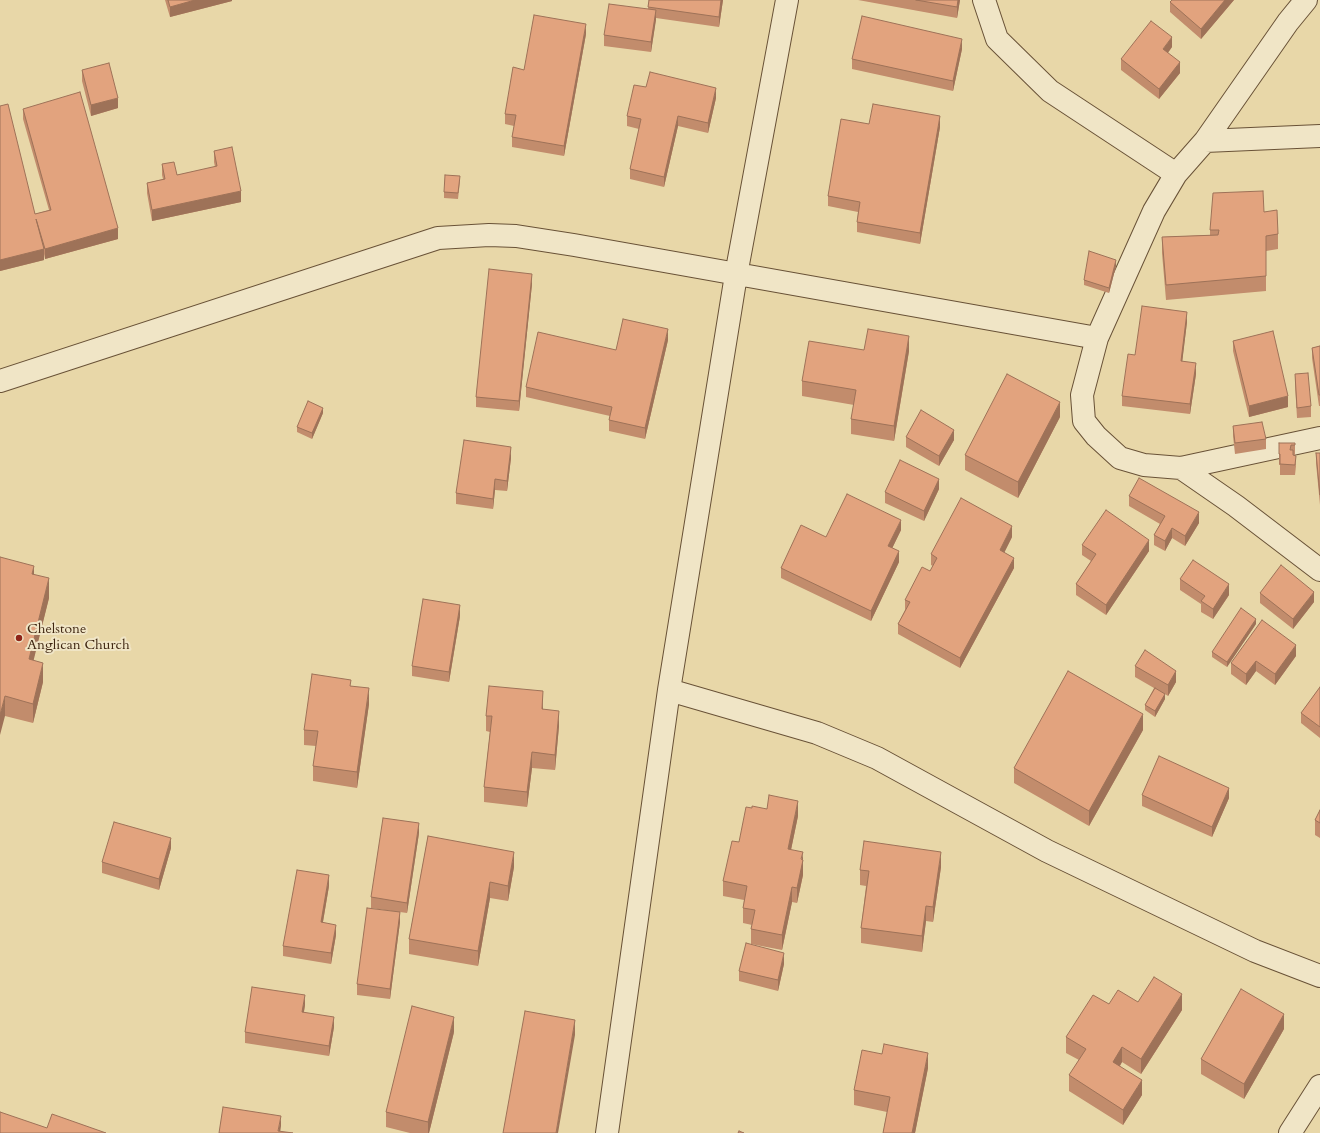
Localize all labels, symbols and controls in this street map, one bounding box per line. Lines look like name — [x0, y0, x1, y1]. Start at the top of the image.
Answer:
place label: Chelstone Anglican Church — [27, 622, 130, 654]
marker: Chelstone Anglican Church — [14, 633, 24, 643]

